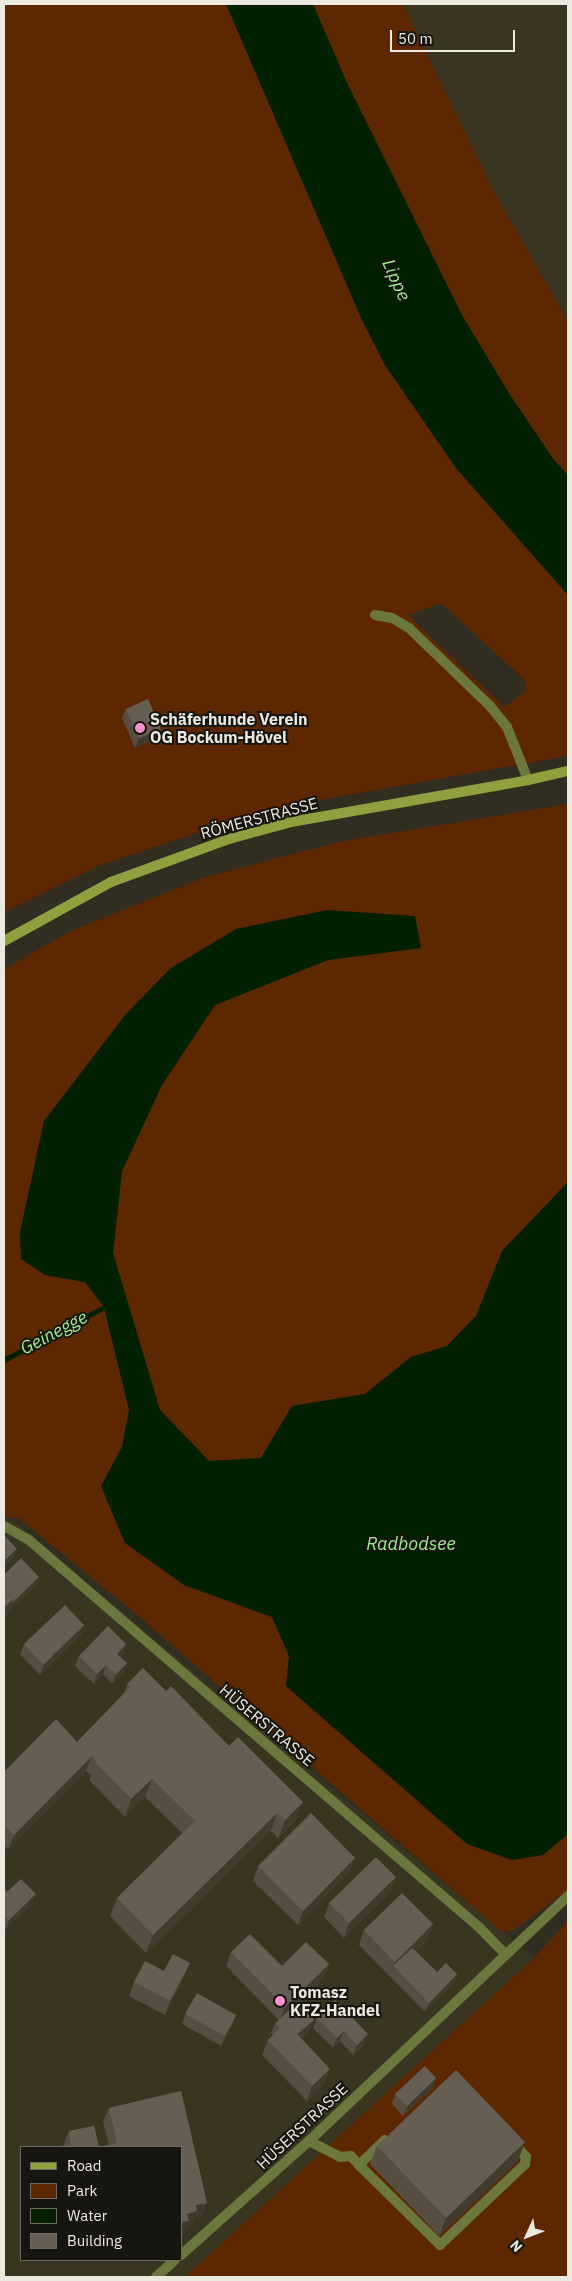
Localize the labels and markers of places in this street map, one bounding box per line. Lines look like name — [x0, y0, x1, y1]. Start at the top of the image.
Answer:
place label: Schäferhunde Verein OG Bockum-Hövel — [150, 709, 307, 747]
marker: Schäferhunde Verein OG Bockum-Hövel — [134, 722, 146, 734]
place label: Tomasz KFZ-Handel — [290, 1982, 380, 2020]
marker: Tomasz KFZ-Handel — [274, 1995, 286, 2007]

